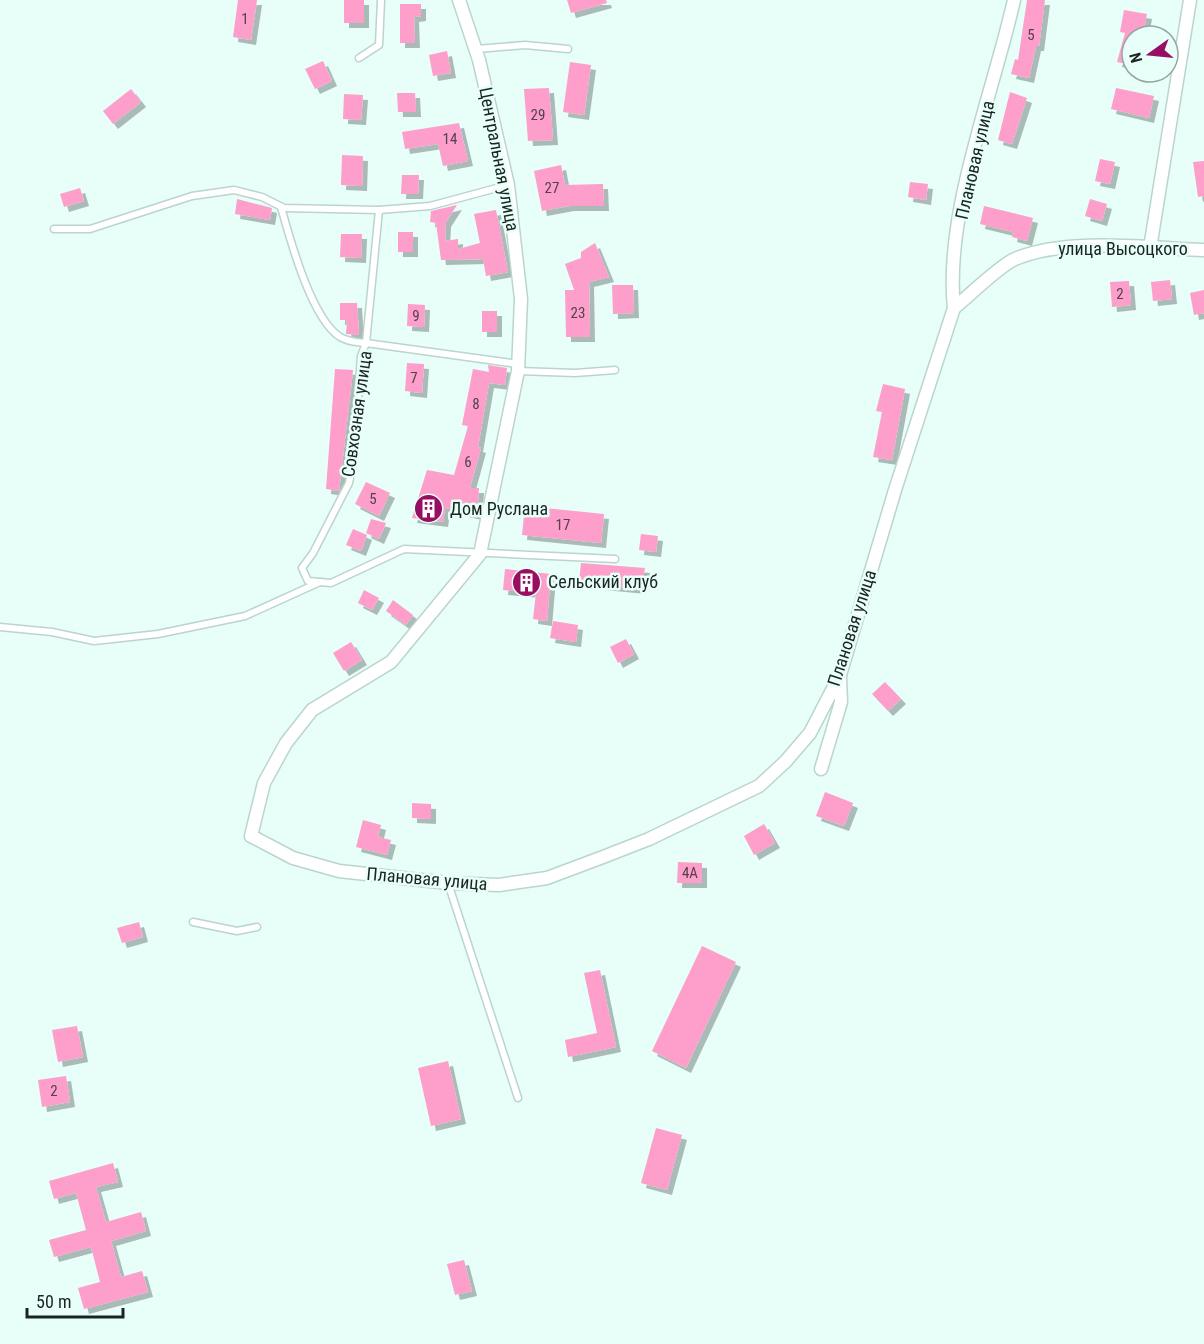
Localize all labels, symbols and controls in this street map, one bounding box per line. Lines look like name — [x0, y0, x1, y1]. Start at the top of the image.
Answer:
house number: 1 — [241, 10, 249, 28]
north arrow — [1120, 24, 1180, 84]
house number: 5 — [1027, 26, 1035, 44]
text: N — [1126, 51, 1146, 65]
street label: Центральная улица — [475, 85, 524, 233]
street label: Плановая улица — [951, 98, 998, 221]
house number: 29 — [531, 106, 545, 124]
house number: 14 — [443, 130, 457, 148]
house number: 27 — [545, 179, 559, 197]
street label: улица Высоцкого — [1058, 238, 1188, 259]
house number: 2 — [1116, 285, 1124, 303]
house number: 23 — [571, 304, 585, 322]
house number: 9 — [412, 307, 420, 325]
street label: Совхозная улица — [337, 349, 376, 478]
house number: 7 — [410, 369, 418, 387]
house number: 8 — [472, 395, 480, 413]
house number: 6 — [464, 453, 472, 471]
house number: 5 — [369, 490, 377, 508]
building icon: Дом Руслана — [413, 493, 445, 525]
place label: Дом Руслана — [450, 498, 548, 519]
house number: 17 — [556, 516, 570, 534]
building icon: Сельский клуб — [511, 566, 543, 598]
street label: Плановая улица — [823, 567, 880, 689]
place label: Сельский клуб — [548, 571, 658, 592]
street label: Плановая улица — [366, 863, 488, 894]
house number: 4А — [682, 864, 698, 882]
house number: 2 — [50, 1082, 58, 1100]
scale bar — [27, 1281, 123, 1319]
text: 50 m — [36, 1291, 71, 1312]

